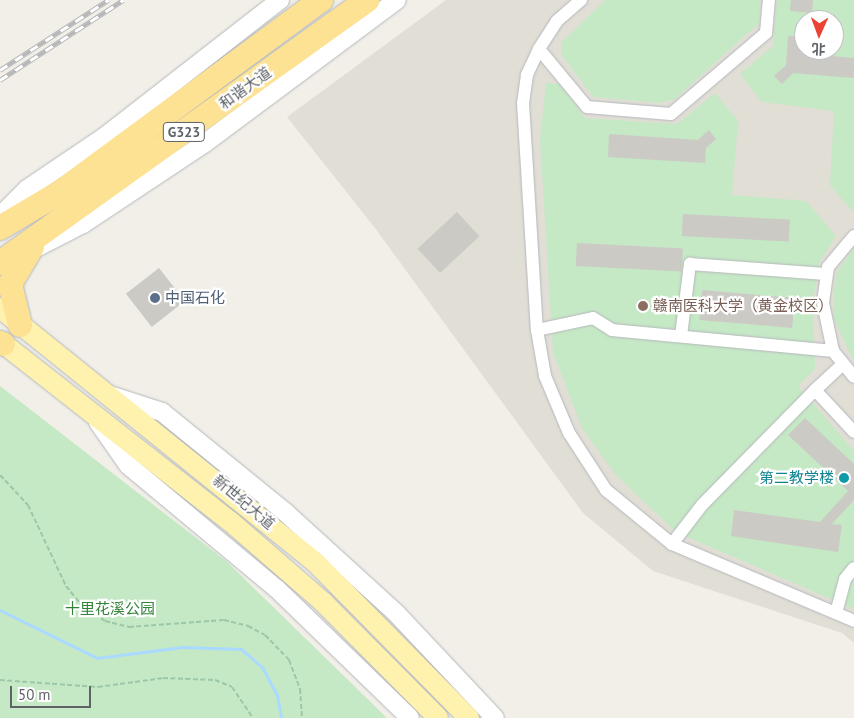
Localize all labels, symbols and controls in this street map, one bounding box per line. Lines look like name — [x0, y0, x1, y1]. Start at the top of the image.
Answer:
north arrow — [794, 10, 844, 60]
text: 北 — [811, 40, 826, 58]
street label: 和谐大道 — [215, 63, 275, 113]
road number: G323 — [163, 120, 205, 144]
place label: 中国石化 — [165, 289, 225, 307]
marker: 中国石化 — [149, 292, 161, 304]
place label: 赣南医科大学（黄金校区） — [653, 297, 833, 315]
marker: 赣南医科大学（黄金校区） — [637, 300, 649, 312]
place label: 第二教学楼 — [759, 469, 834, 487]
street label: 新世纪大道 — [209, 471, 279, 533]
marker: 第二教学楼 — [838, 472, 850, 484]
park label: 十里花溪公园 — [65, 600, 155, 618]
scale bar — [12, 676, 94, 708]
text: 50 m — [18, 685, 51, 704]

